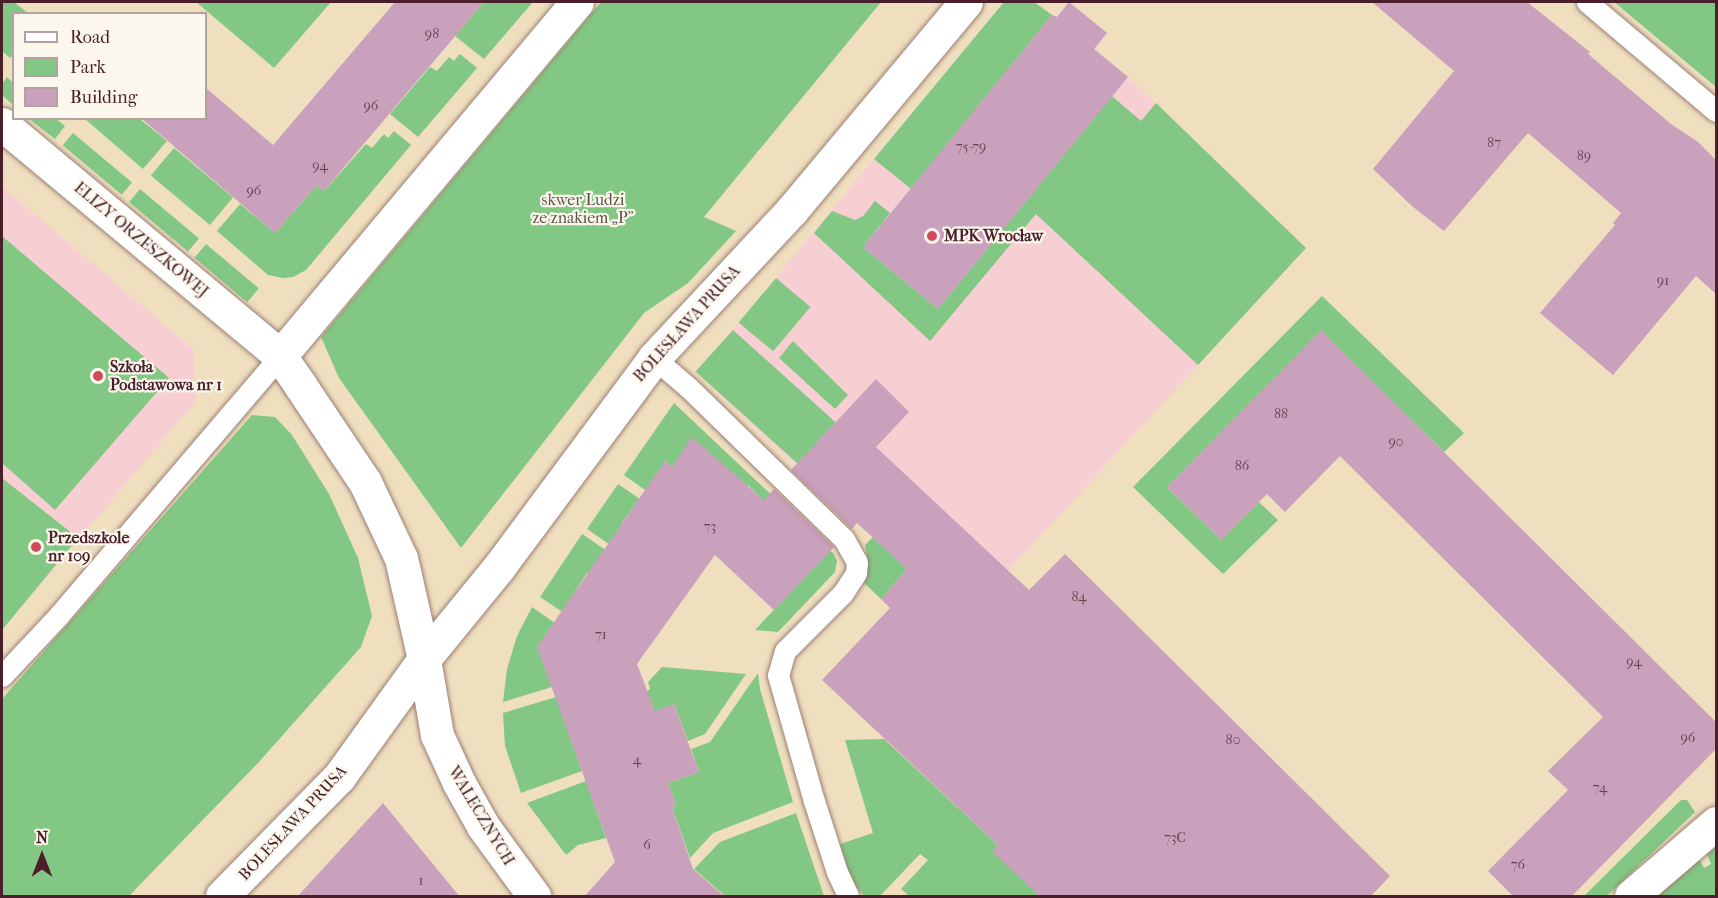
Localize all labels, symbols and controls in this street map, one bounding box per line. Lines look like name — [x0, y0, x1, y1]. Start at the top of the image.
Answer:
legend — [12, 12, 207, 120]
house number: 98 — [425, 26, 439, 42]
text: Road — [70, 27, 110, 48]
text: Park — [70, 57, 106, 78]
text: Building — [70, 87, 137, 108]
house number: 96 — [364, 98, 378, 114]
house number: 87 — [1487, 135, 1501, 151]
house number: 75-79 — [956, 139, 986, 155]
house number: 89 — [1577, 148, 1591, 164]
house number: 94 — [312, 158, 328, 174]
street label: ELIZY ORZESZKOWEJ — [70, 178, 212, 302]
house number: 96 — [247, 183, 261, 199]
park label: skwer Ludzi ze znakiem „P” — [532, 190, 634, 228]
place label: MPK Wrocław — [944, 226, 1043, 246]
marker: MPK Wrocław — [925, 229, 939, 243]
street label: BOLESŁAWA PRUSA — [630, 262, 744, 386]
house number: 91 — [1657, 273, 1669, 289]
place label: Szkoła Podstawowa nr 1 — [110, 357, 222, 395]
marker: Szkoła Podstawowa nr 1 — [91, 369, 105, 383]
house number: 88 — [1274, 406, 1288, 422]
house number: 90 — [1388, 434, 1404, 450]
house number: 86 — [1235, 458, 1249, 474]
house number: 73 — [704, 519, 716, 535]
place label: Przedszkole nr 109 — [48, 528, 129, 566]
marker: Przedszkole nr 109 — [29, 540, 43, 554]
house number: 84 — [1071, 589, 1087, 605]
house number: 71 — [595, 627, 607, 643]
house number: 94 — [1626, 654, 1642, 670]
house number: 96 — [1681, 730, 1695, 746]
house number: 80 — [1226, 732, 1240, 748]
house number: 4 — [633, 752, 641, 768]
street label: BOLESŁAWA PRUSA — [235, 762, 351, 884]
street label: WALECZNYCH — [444, 763, 518, 869]
house number: 74 — [1593, 780, 1607, 796]
north arrow — [12, 826, 72, 886]
text: N — [36, 828, 48, 847]
house number: 73C — [1164, 830, 1186, 846]
house number: 6 — [643, 837, 651, 853]
house number: 76 — [1511, 857, 1525, 873]
house number: 1 — [419, 873, 423, 889]

